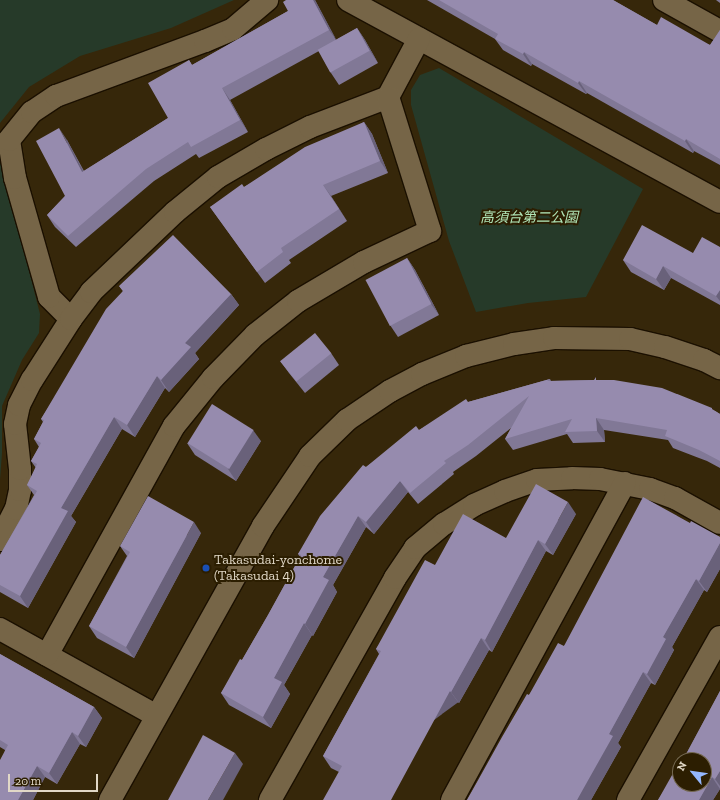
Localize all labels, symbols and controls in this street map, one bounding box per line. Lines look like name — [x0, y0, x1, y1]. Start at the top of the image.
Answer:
park label: 高須台第二公園 — [480, 210, 578, 226]
place label: Takasudai-yonchome (Takasudai 4) — [214, 552, 342, 584]
marker: Takasudai-yonchome (Takasudai 4) — [201, 563, 211, 573]
north arrow — [672, 752, 712, 792]
text: N — [674, 760, 690, 773]
scale bar — [10, 766, 100, 792]
text: 20 m — [15, 774, 41, 788]

